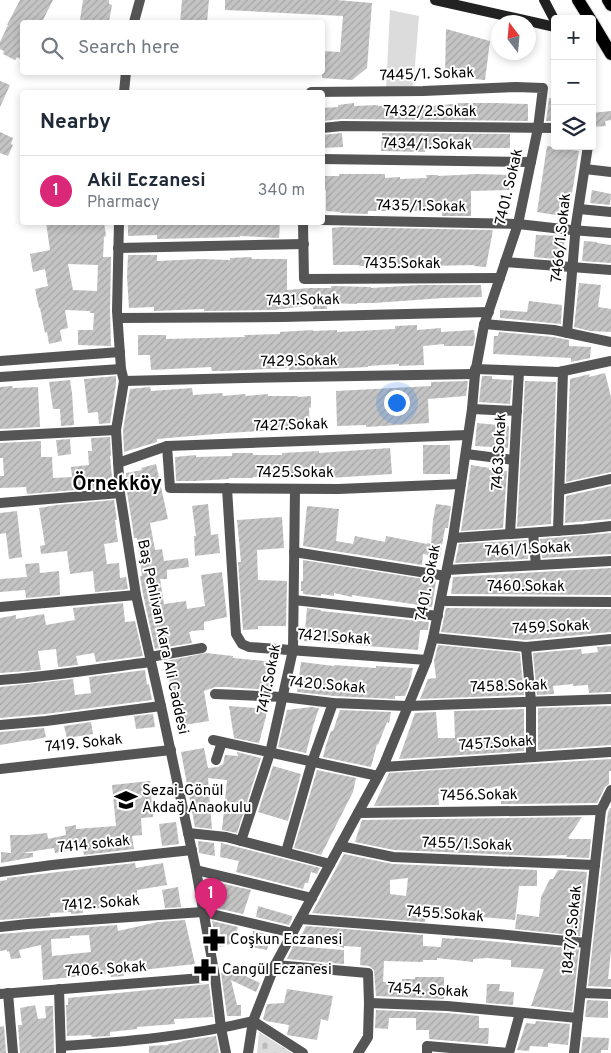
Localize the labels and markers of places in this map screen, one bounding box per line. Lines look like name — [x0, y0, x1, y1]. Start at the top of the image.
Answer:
place label: Sezai-Gönül Akdağ Anaokulu — [142, 782, 251, 818]
school or university icon: Sezai-Gönül Akdağ Anaokulu — [113, 787, 139, 813]
pin: 1 — [195, 878, 227, 919]
pharmacy icon: Coşkun Eczanesi — [201, 927, 227, 953]
place label: Coşkun Eczanesi — [230, 931, 342, 950]
pharmacy icon: Cangül Eczanesi — [192, 957, 218, 983]
place label: Cangül Eczanesi — [222, 961, 332, 980]

